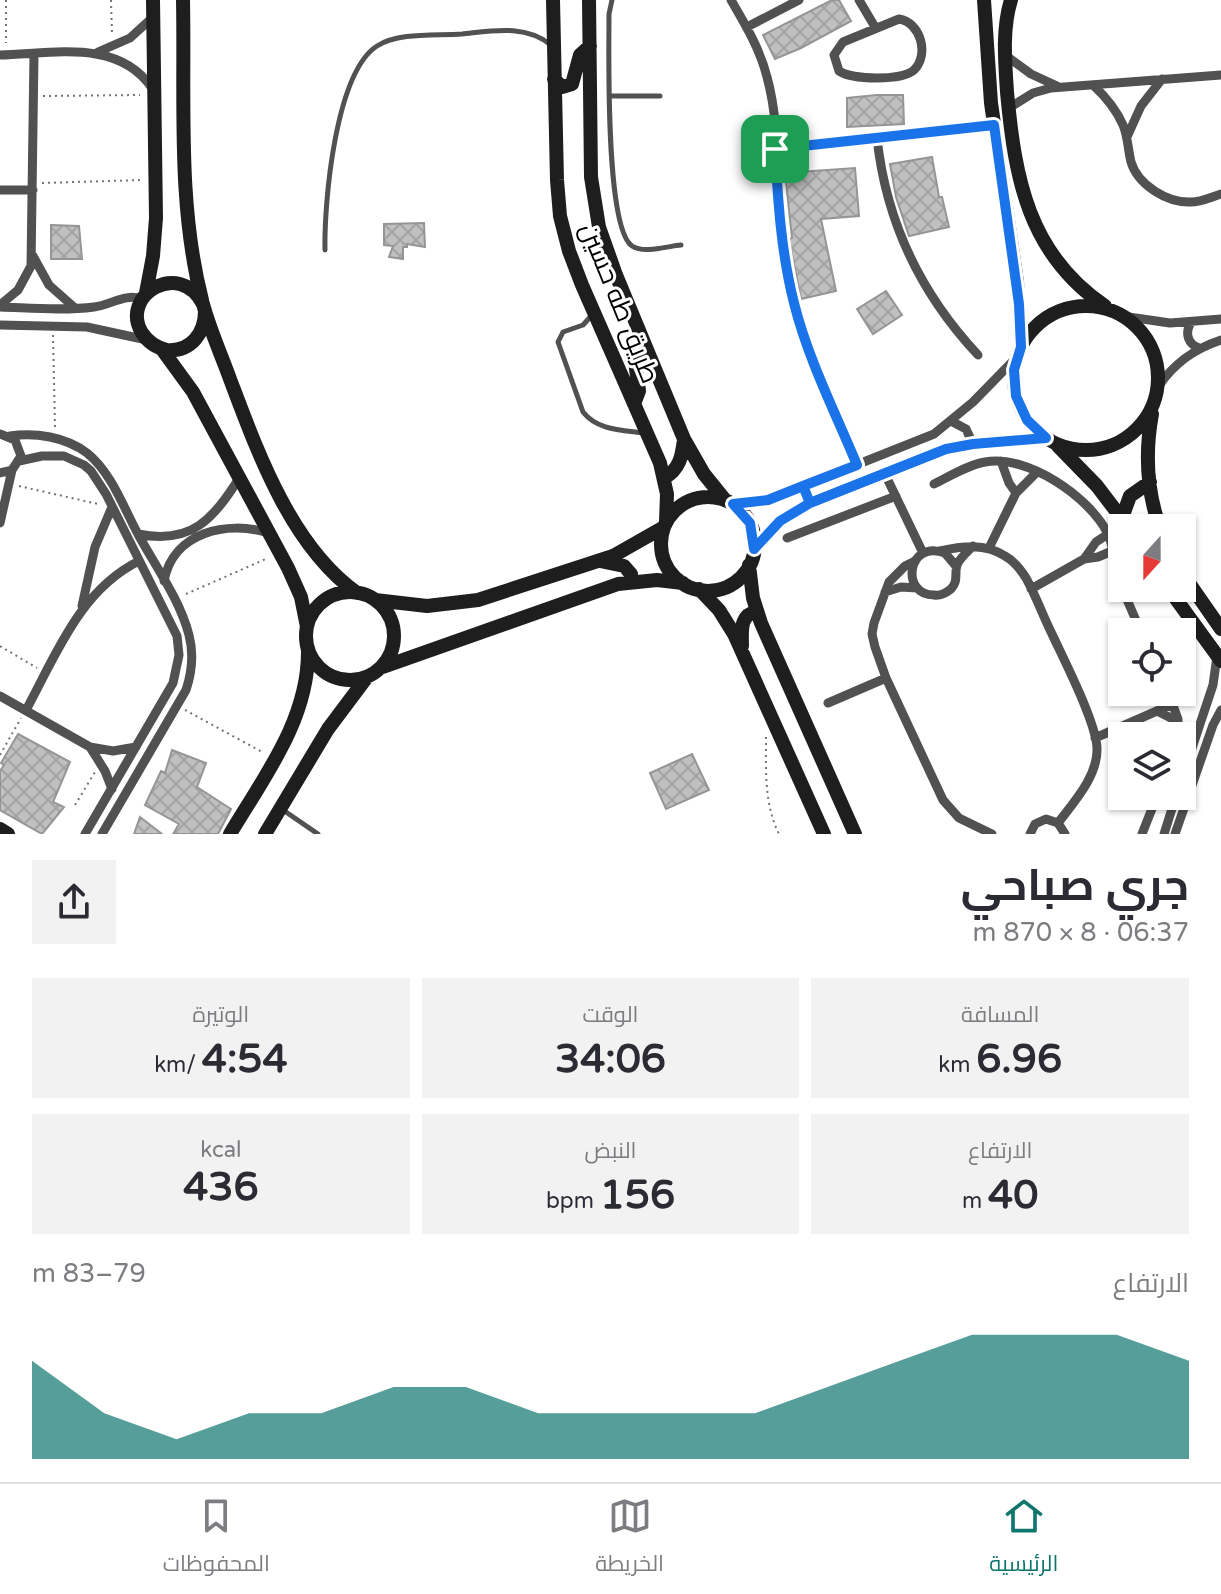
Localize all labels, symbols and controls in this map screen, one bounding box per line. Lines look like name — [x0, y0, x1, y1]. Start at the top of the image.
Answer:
pin — [741, 115, 809, 183]
icon: arrive — [753, 127, 797, 171]
street label: طريق طه حسين — [573, 219, 666, 388]
north arrow — [1108, 514, 1196, 602]
map controls — [1108, 514, 1196, 810]
button: locate — [1108, 618, 1196, 706]
button: layers — [1108, 722, 1196, 810]
button: share — [32, 860, 116, 944]
text: جري صباحي — [961, 860, 1189, 913]
text: 06:37 · 8 × 870 m — [973, 917, 1189, 948]
text: الوتيرة — [193, 1002, 249, 1028]
text: الوقت — [583, 1002, 639, 1028]
text: المسافة — [961, 1002, 1039, 1028]
text: 4:54 — [202, 1035, 288, 1083]
text: 34:06 — [555, 1035, 666, 1083]
text: 6.96 — [976, 1035, 1062, 1083]
text: /km — [154, 1052, 202, 1078]
text: km — [938, 1052, 976, 1078]
text: kcal — [200, 1137, 242, 1163]
text: النبض — [585, 1138, 636, 1164]
text: الارتفاع — [968, 1138, 1032, 1164]
text: 436 — [183, 1163, 259, 1211]
text: 156 — [600, 1171, 675, 1219]
text: 40 — [988, 1171, 1038, 1219]
text: bpm — [546, 1188, 600, 1214]
text: m — [962, 1188, 988, 1214]
text: 79–83 m — [32, 1258, 146, 1289]
text: الارتفاع — [1113, 1268, 1189, 1299]
tab: المحفوظات — [163, 1494, 270, 1584]
tab: الخريطة — [595, 1494, 664, 1584]
tab: الرئيسية — [989, 1494, 1058, 1584]

